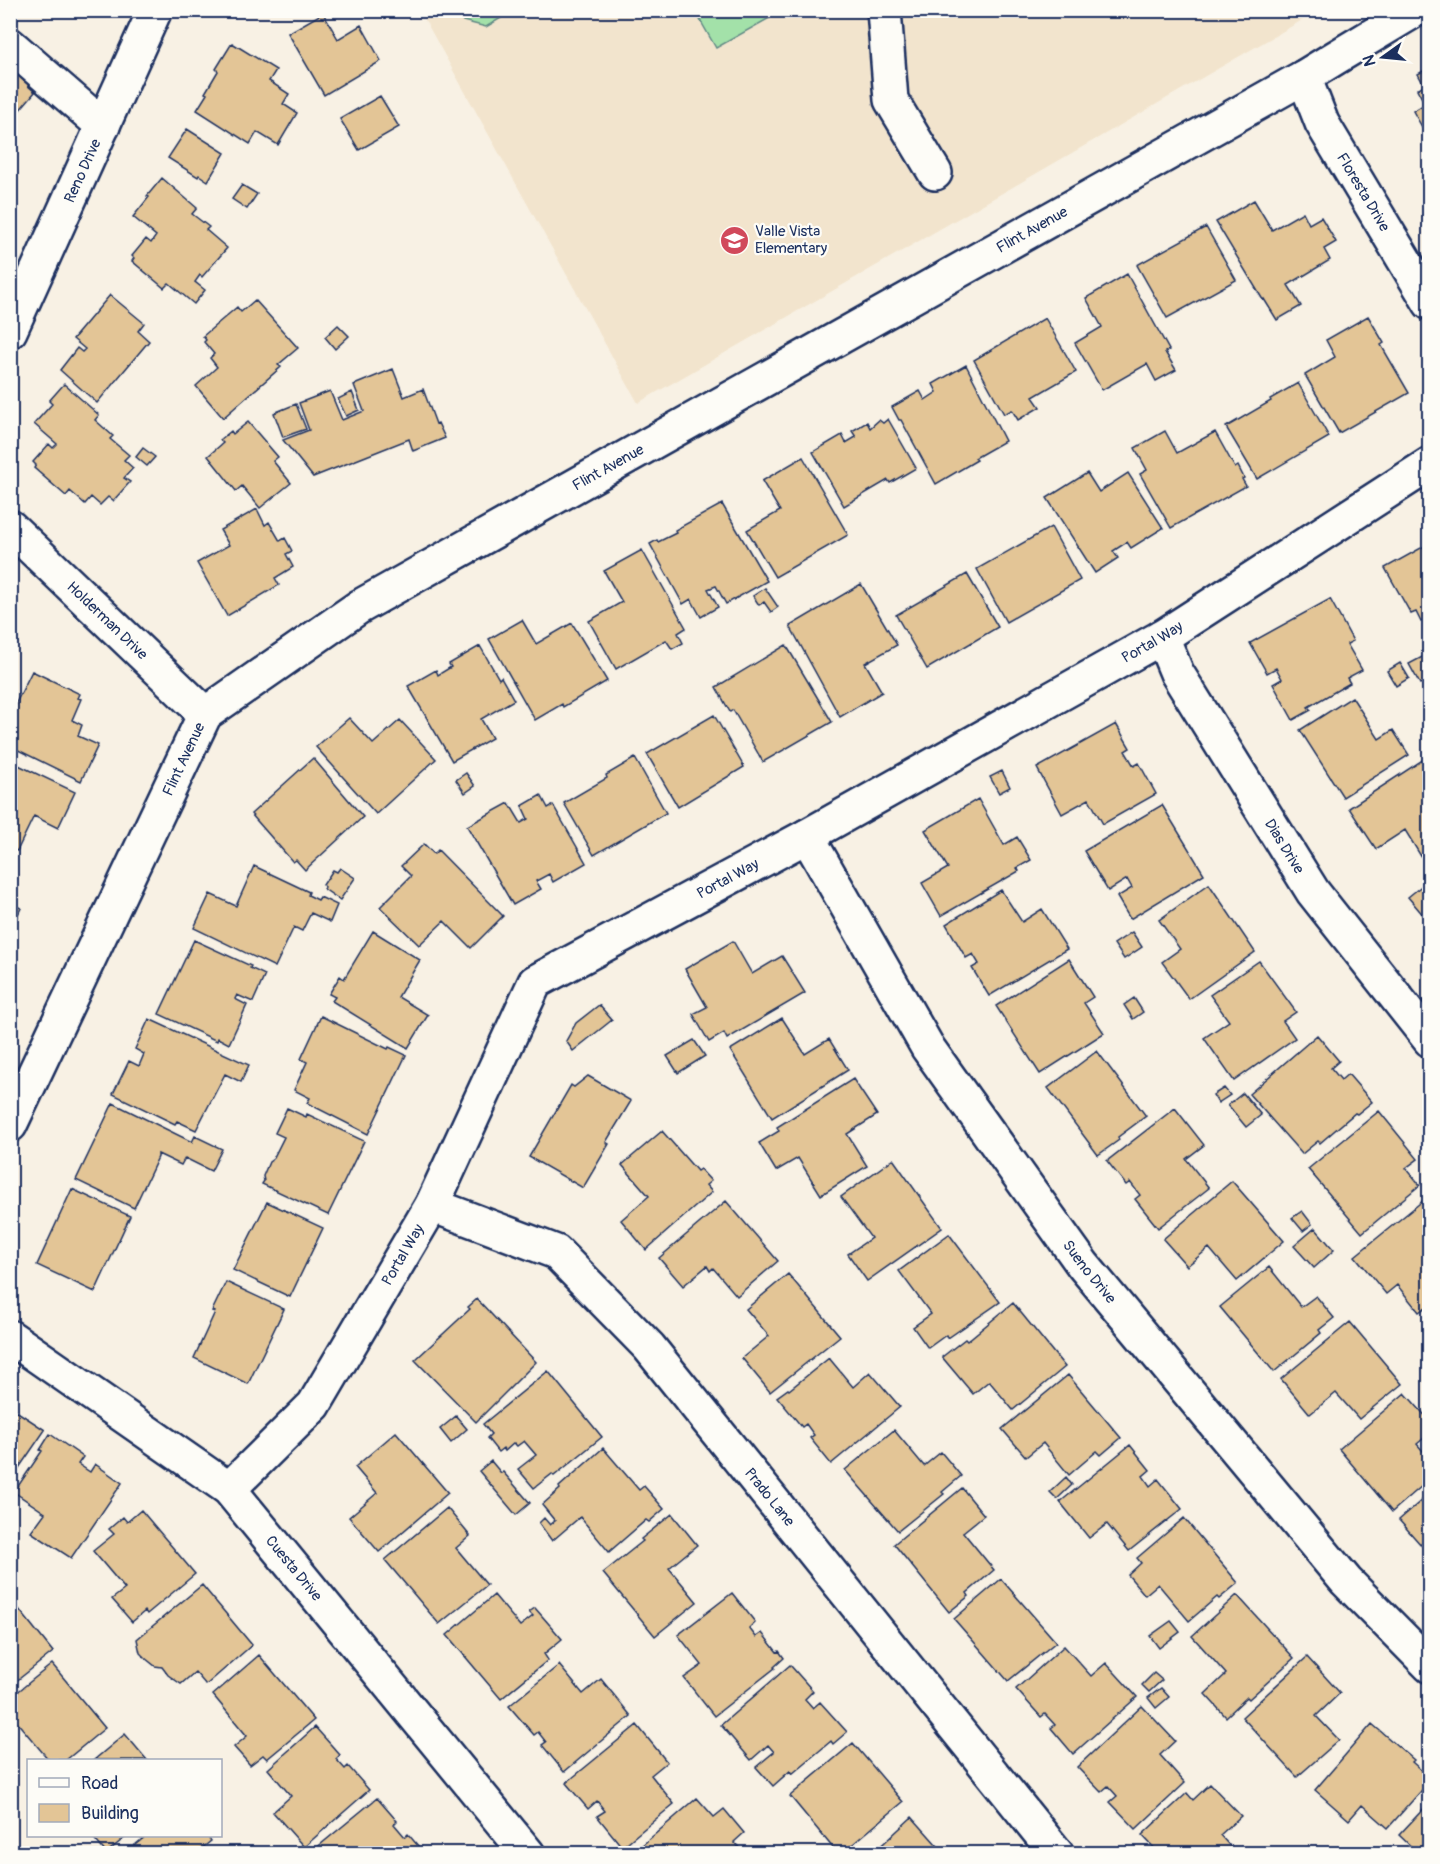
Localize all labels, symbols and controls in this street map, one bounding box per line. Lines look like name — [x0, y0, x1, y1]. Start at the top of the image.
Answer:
north arrow — [1353, 27, 1413, 87]
text: N — [1358, 53, 1381, 68]
street label: Reno Drive — [60, 135, 105, 205]
street label: Floresta Drive — [1333, 149, 1395, 235]
street label: Flint Avenue — [993, 202, 1072, 257]
place label: Valle Vista Elementary — [755, 222, 828, 258]
school or university icon: Valle Vista Elementary — [718, 224, 750, 256]
street label: Flint Avenue — [569, 439, 648, 495]
street label: Holderman Drive — [63, 577, 152, 664]
street label: Portal Way — [1118, 616, 1187, 667]
street label: Flint Avenue — [158, 719, 209, 799]
street label: Dias Drive — [1260, 815, 1309, 878]
street label: Portal Way — [693, 854, 763, 903]
street label: Portal Way — [377, 1220, 428, 1289]
street label: Sueno Drive — [1059, 1236, 1121, 1308]
street label: Prado Lane — [740, 1464, 799, 1530]
street label: Cuesta Drive — [261, 1532, 327, 1605]
legend — [27, 1759, 222, 1837]
text: Road — [81, 1772, 118, 1795]
text: Building — [81, 1802, 139, 1825]

